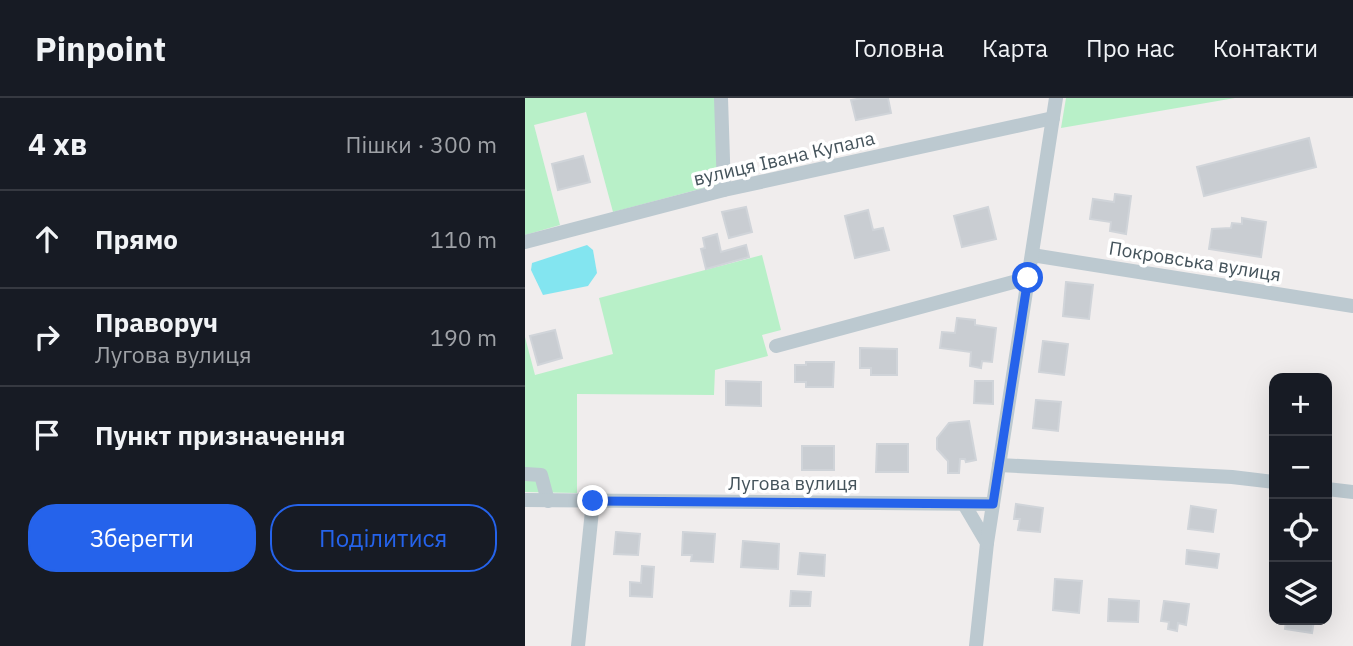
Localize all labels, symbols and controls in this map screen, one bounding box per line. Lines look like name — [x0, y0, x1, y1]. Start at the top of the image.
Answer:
text: Pinpoint — [35, 27, 166, 70]
text: Головна — [854, 32, 944, 64]
text: Карта — [982, 32, 1048, 64]
text: Про нас — [1086, 32, 1175, 64]
text: Контакти — [1213, 32, 1318, 64]
text: 4 хв — [28, 124, 87, 163]
street label: вулиця Івана Купала — [691, 125, 877, 191]
text: Пішки · 300 m — [346, 129, 497, 159]
icon: ahead — [28, 220, 66, 258]
text: Прямо — [95, 222, 178, 256]
text: 110 m — [430, 224, 497, 254]
street label: Покровська вулиця — [1107, 236, 1283, 286]
route start — [1012, 262, 1043, 293]
text: Праворуч — [95, 305, 218, 339]
icon: right — [28, 318, 66, 356]
text: 190 m — [430, 322, 497, 352]
text: Лугова вулиця — [95, 339, 251, 369]
map controls — [1269, 373, 1332, 625]
button: + — [1269, 373, 1332, 436]
icon: arrive — [28, 416, 66, 454]
text: Пункт призначення — [95, 418, 345, 452]
button: − — [1269, 436, 1332, 499]
street label: Лугова вулиця — [728, 471, 858, 495]
route end — [577, 485, 608, 516]
button: locate — [1269, 499, 1332, 562]
button: Зберегти — [28, 504, 256, 572]
button: Поділитися — [270, 504, 497, 572]
button: layers — [1269, 562, 1332, 625]

